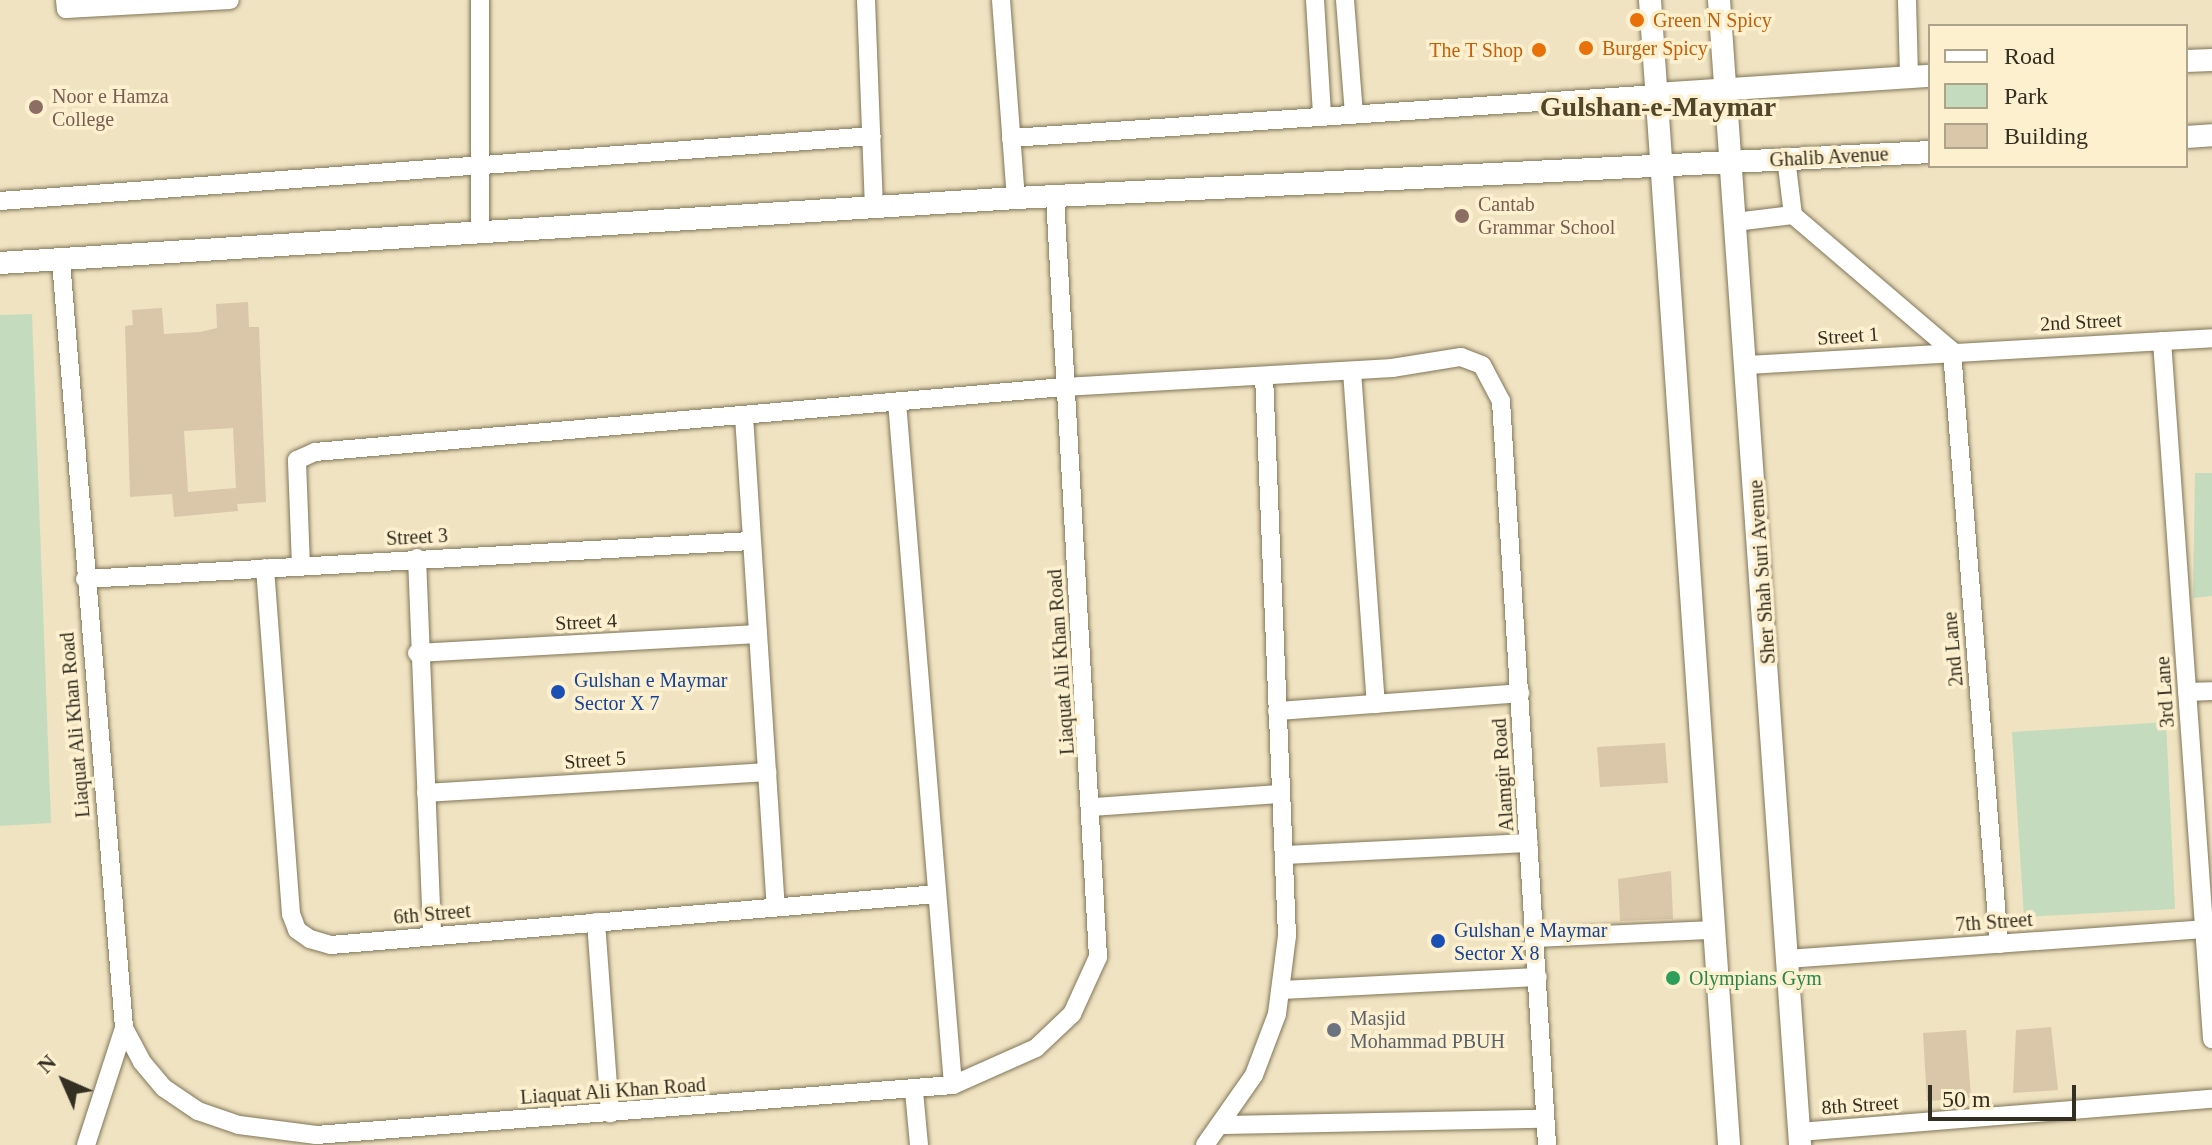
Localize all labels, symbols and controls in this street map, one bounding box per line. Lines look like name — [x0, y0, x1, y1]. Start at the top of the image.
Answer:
place label: Green N Spicy — [1653, 8, 1772, 32]
marker: Green N Spicy — [1628, 11, 1646, 29]
legend — [1928, 24, 2188, 168]
place label: Burger Spicy — [1602, 36, 1708, 60]
place label: The T Shop — [1429, 38, 1523, 62]
marker: Burger Spicy — [1577, 39, 1595, 57]
marker: The T Shop — [1530, 41, 1548, 59]
text: Road — [2004, 43, 2055, 69]
text: Park — [2004, 83, 2048, 109]
place label: Noor e Hamza College — [52, 84, 169, 131]
district label: Gulshan-e-Maymar — [1540, 90, 1776, 124]
marker: Noor e Hamza College — [27, 98, 45, 116]
text: Building — [2004, 123, 2088, 149]
street label: Ghalib Avenue — [1768, 142, 1890, 172]
place label: Cantab Grammar School — [1478, 192, 1615, 239]
marker: Cantab Grammar School — [1453, 207, 1471, 225]
street label: 2nd Street — [2040, 308, 2122, 336]
street label: Street 1 — [1816, 322, 1880, 350]
street label: Sher Shah Suri Avenue — [1744, 479, 1780, 665]
street label: Street 3 — [386, 523, 448, 551]
street label: Liaquat Ali Khan Road — [1043, 568, 1079, 756]
street label: Street 4 — [555, 608, 617, 636]
street label: 2nd Lane — [1938, 611, 1968, 687]
street label: Liaquat Ali Khan Road — [55, 631, 95, 819]
street label: 3rd Lane — [2151, 655, 2179, 729]
place label: Gulshan e Maymar Sector X 7 — [574, 668, 727, 715]
marker: Gulshan e Maymar Sector X 7 — [549, 683, 567, 701]
street label: Alamgir Road — [1487, 717, 1519, 833]
street label: Street 5 — [563, 746, 627, 774]
street label: 6th Street — [392, 899, 472, 929]
street label: 7th Street — [1955, 907, 2033, 937]
place label: Gulshan e Maymar Sector X 8 — [1454, 918, 1607, 965]
marker: Gulshan e Maymar Sector X 8 — [1429, 932, 1447, 950]
place label: Olympians Gym — [1689, 966, 1822, 990]
marker: Olympians Gym — [1664, 969, 1682, 987]
place label: Masjid Mohammad PBUH — [1350, 1006, 1505, 1053]
marker: Masjid Mohammad PBUH — [1325, 1021, 1343, 1039]
north arrow — [24, 1041, 104, 1121]
text: N — [32, 1049, 61, 1078]
scale bar — [1932, 1069, 2080, 1119]
street label: Liaquat Ali Khan Road — [519, 1073, 707, 1109]
text: 50 m — [1942, 1086, 1991, 1112]
street label: 8th Street — [1821, 1090, 1899, 1120]

